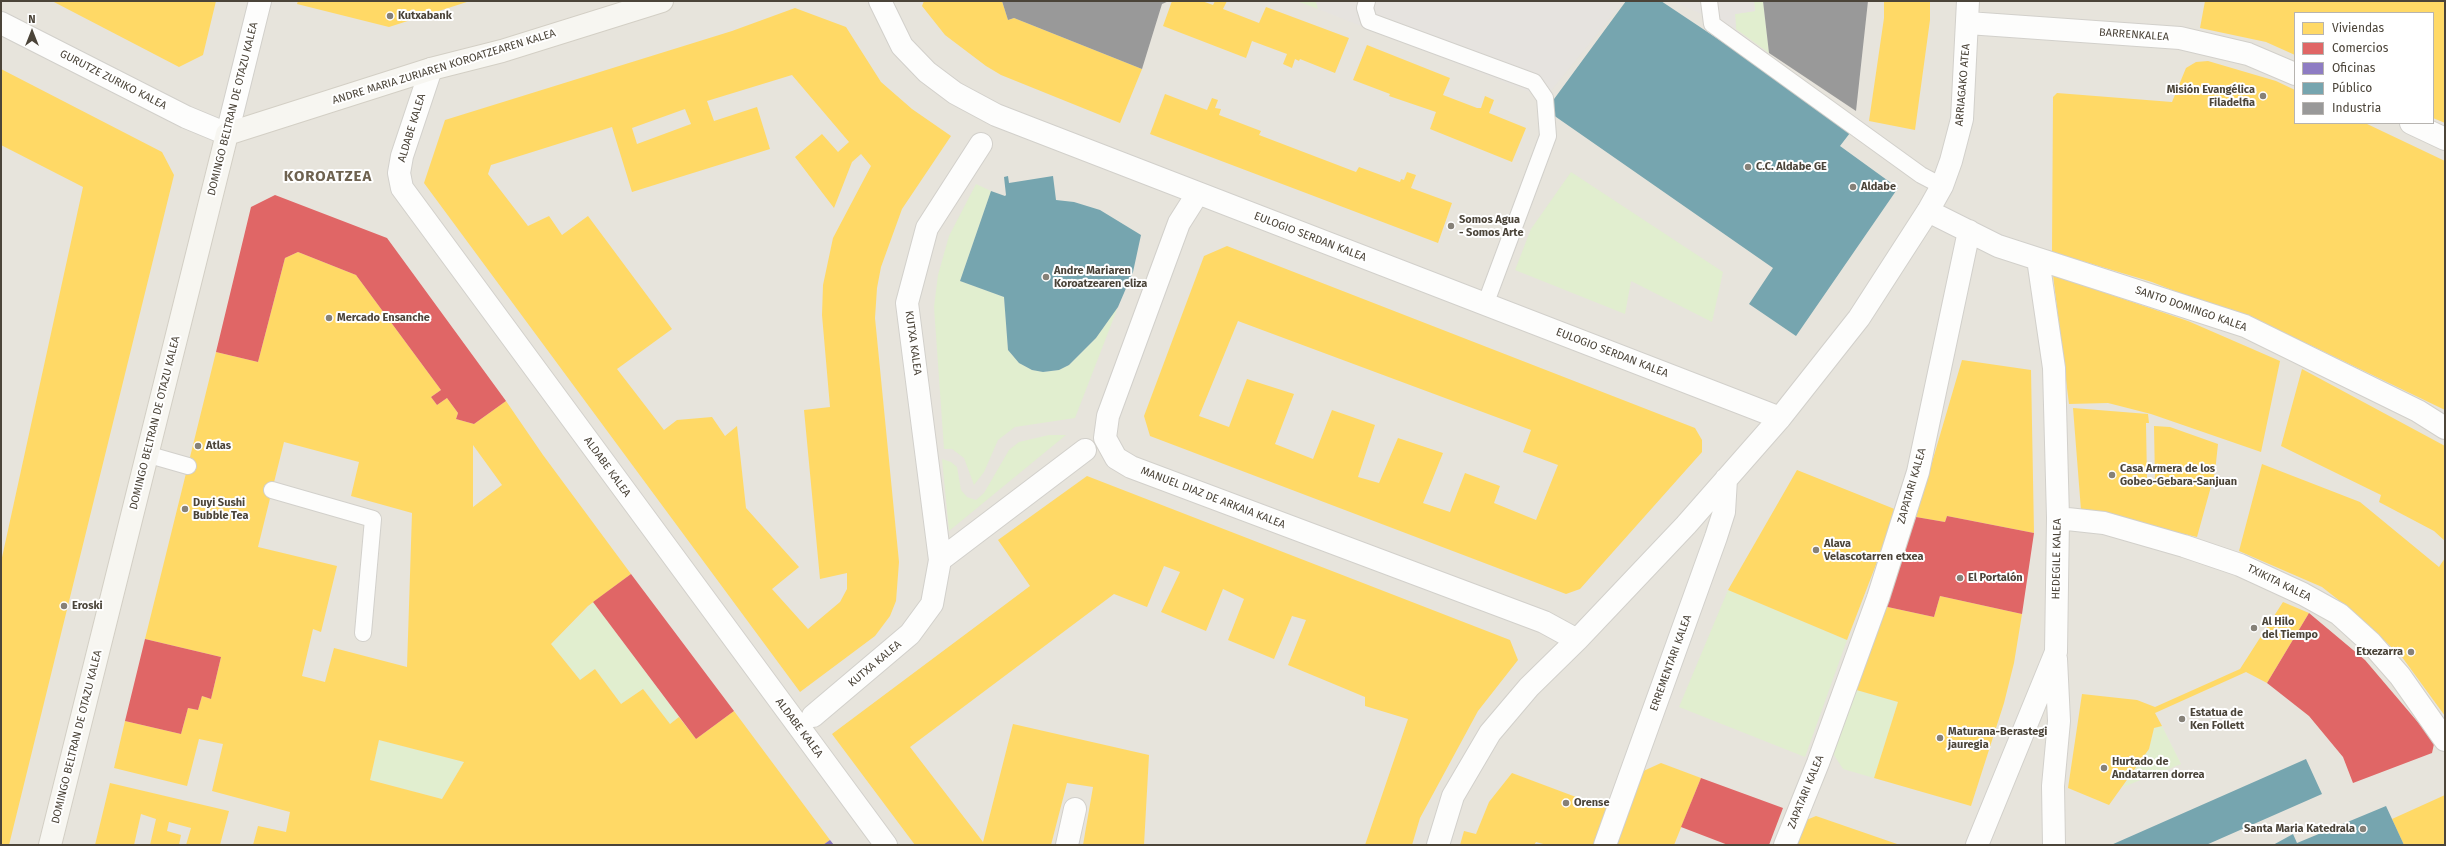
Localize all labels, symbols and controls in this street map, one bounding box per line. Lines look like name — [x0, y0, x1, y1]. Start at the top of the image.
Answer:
place label: Kutxabank — [398, 9, 452, 23]
marker: Kutxabank — [385, 11, 395, 21]
north arrow — [12, 12, 52, 52]
legend — [2294, 12, 2434, 124]
text: N — [28, 13, 36, 26]
street label: DOMINGO BELTRAN DE OTAZU KALEA — [205, 21, 261, 197]
text: Viviendas — [2332, 21, 2384, 35]
street label: BARRENKALEA — [2099, 26, 2169, 44]
street label: ANDRE MARIA ZURIAREN KOROATZEAREN KALEA — [331, 27, 557, 107]
text: Comercios — [2332, 41, 2388, 55]
street label: ARRIAGAKO ATEA — [1953, 43, 1973, 127]
street label: GURUTZE ZURIKO KALEA — [57, 47, 169, 113]
text: Oficinas — [2332, 61, 2375, 75]
text: Público — [2332, 81, 2372, 95]
place label: Misión Evangélica Filadelfia — [2167, 83, 2255, 109]
marker: Misión Evangélica Filadelfia — [2258, 91, 2268, 101]
street label: ALDABE KALEA — [395, 92, 429, 164]
text: Industria — [2332, 101, 2381, 115]
place label: C.C. Aldabe GE — [1756, 160, 1827, 174]
marker: C.C. Aldabe GE — [1743, 162, 1753, 172]
district label: KOROATZEA — [284, 168, 372, 186]
place label: Aldabe — [1861, 180, 1896, 194]
marker: Aldabe — [1848, 182, 1858, 192]
street label: EULOGIO SERDAN KALEA — [1252, 209, 1368, 265]
place label: Somos Agua - Somos Arte — [1459, 213, 1523, 239]
marker: Somos Agua - Somos Arte — [1446, 221, 1456, 231]
place label: Andre Mariaren Koroatzearen eliza — [1054, 264, 1147, 290]
marker: Andre Mariaren Koroatzearen eliza — [1041, 272, 1051, 282]
street label: SANTO DOMINGO KALEA — [2133, 284, 2249, 334]
street label: KUTXA KALEA — [902, 310, 924, 376]
place label: Mercado Ensanche — [337, 311, 430, 325]
marker: Mercado Ensanche — [324, 313, 334, 323]
street label: EULOGIO SERDAN KALEA — [1554, 325, 1670, 381]
street label: DOMINGO BELTRAN DE OTAZU KALEA — [127, 335, 183, 511]
street label: ALDABE KALEA — [581, 434, 633, 500]
place label: Atlas — [206, 439, 231, 453]
marker: Atlas — [193, 441, 203, 451]
street label: ZAPATARI KALEA — [1895, 447, 1929, 525]
place label: Casa Armera de los Gobeo-Gebara-Sanjuan — [2120, 462, 2237, 488]
street label: MANUEL DIAZ DE ARKAIA KALEA — [1139, 464, 1287, 532]
marker: Casa Armera de los Gobeo-Gebara-Sanjuan — [2107, 470, 2117, 480]
place label: Duyi Sushi Bubble Tea — [193, 496, 248, 522]
marker: Duyi Sushi Bubble Tea — [180, 504, 190, 514]
street label: HEDEGILE KALEA — [2050, 518, 2064, 600]
place label: Alava Velascotarren etxea — [1824, 537, 1923, 563]
marker: Alava Velascotarren etxea — [1811, 545, 1821, 555]
street label: TXIKITA KALEA — [2245, 562, 2313, 604]
place label: El Portalón — [1968, 571, 2023, 585]
marker: El Portalón — [1955, 573, 1965, 583]
place label: Eroski — [72, 599, 103, 613]
marker: Eroski — [59, 601, 69, 611]
street label: ERREMENTARI KALEA — [1647, 613, 1695, 713]
place label: Al Hilo del Tiempo — [2262, 615, 2318, 641]
marker: Al Hilo del Tiempo — [2249, 623, 2259, 633]
street label: KUTXA KALEA — [846, 638, 904, 690]
place label: Etxezarra — [2356, 645, 2403, 659]
marker: Etxezarra — [2406, 647, 2416, 657]
street label: DOMINGO BELTRAN DE OTAZU KALEA — [49, 649, 105, 825]
street label: ALDABE KALEA — [772, 696, 826, 760]
place label: Estatua de Ken Follett — [2190, 706, 2244, 732]
marker: Estatua de Ken Follett — [2177, 714, 2187, 724]
place label: Maturana-Berastegi jauregia — [1948, 725, 2047, 751]
marker: Maturana-Berastegi jauregia — [1935, 733, 1945, 743]
street label: ZAPATARI KALEA — [1785, 753, 1827, 831]
place label: Hurtado de Andatarren dorrea — [2112, 755, 2205, 781]
marker: Hurtado de Andatarren dorrea — [2099, 763, 2109, 773]
place label: Orense — [1574, 796, 1609, 810]
marker: Orense — [1561, 798, 1571, 808]
place label: Santa Maria Katedrala — [2244, 822, 2355, 836]
marker: Santa Maria Katedrala — [2358, 824, 2368, 834]

